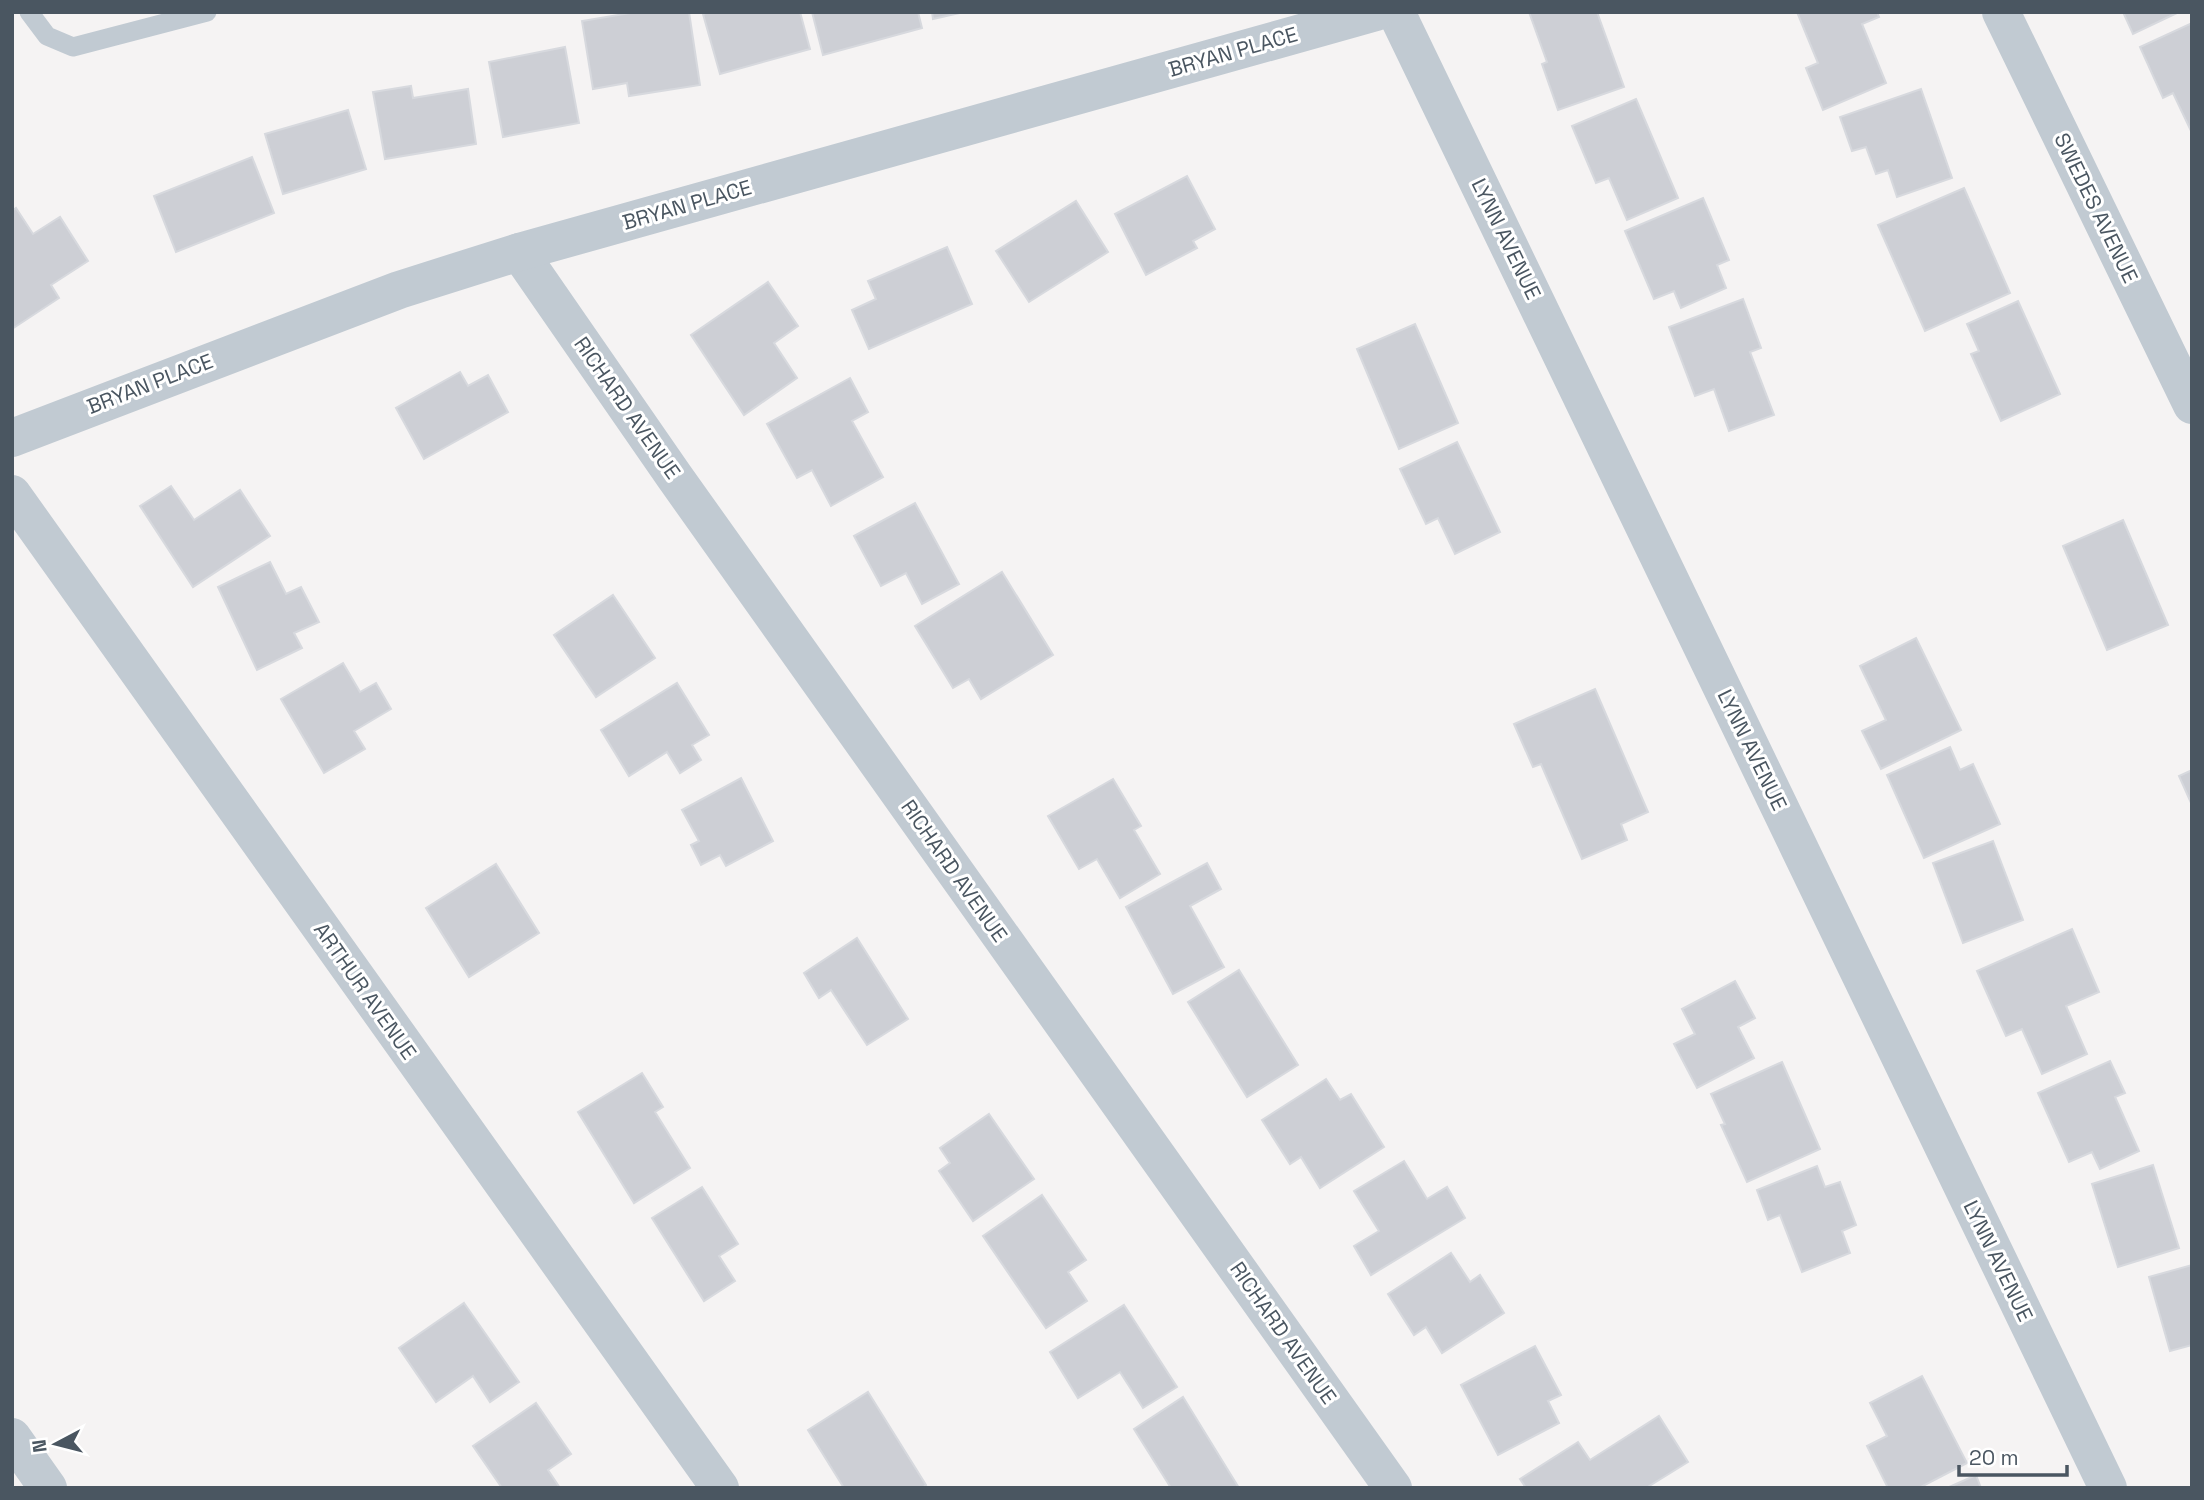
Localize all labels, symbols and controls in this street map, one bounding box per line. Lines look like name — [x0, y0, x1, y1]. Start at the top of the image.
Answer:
street label: BRYAN PLACE — [1165, 20, 1301, 83]
street label: SWEDES AVENUE — [2048, 128, 2144, 287]
street label: BRYAN PLACE — [619, 173, 755, 236]
street label: LYNN AVENUE — [1466, 174, 1547, 304]
street label: RICHARD AVENUE — [568, 331, 687, 484]
street label: BRYAN PLACE — [83, 347, 217, 420]
street label: LYNN AVENUE — [1712, 685, 1793, 815]
street label: RICHARD AVENUE — [895, 794, 1014, 947]
street label: ARTHUR AVENUE — [308, 917, 423, 1065]
street label: LYNN AVENUE — [1958, 1196, 2039, 1326]
street label: RICHARD AVENUE — [1224, 1256, 1343, 1409]
north arrow — [21, 1409, 91, 1479]
scale bar — [1959, 1434, 2068, 1478]
text: N — [26, 1438, 53, 1454]
text: 20 m — [1969, 1444, 2019, 1471]

